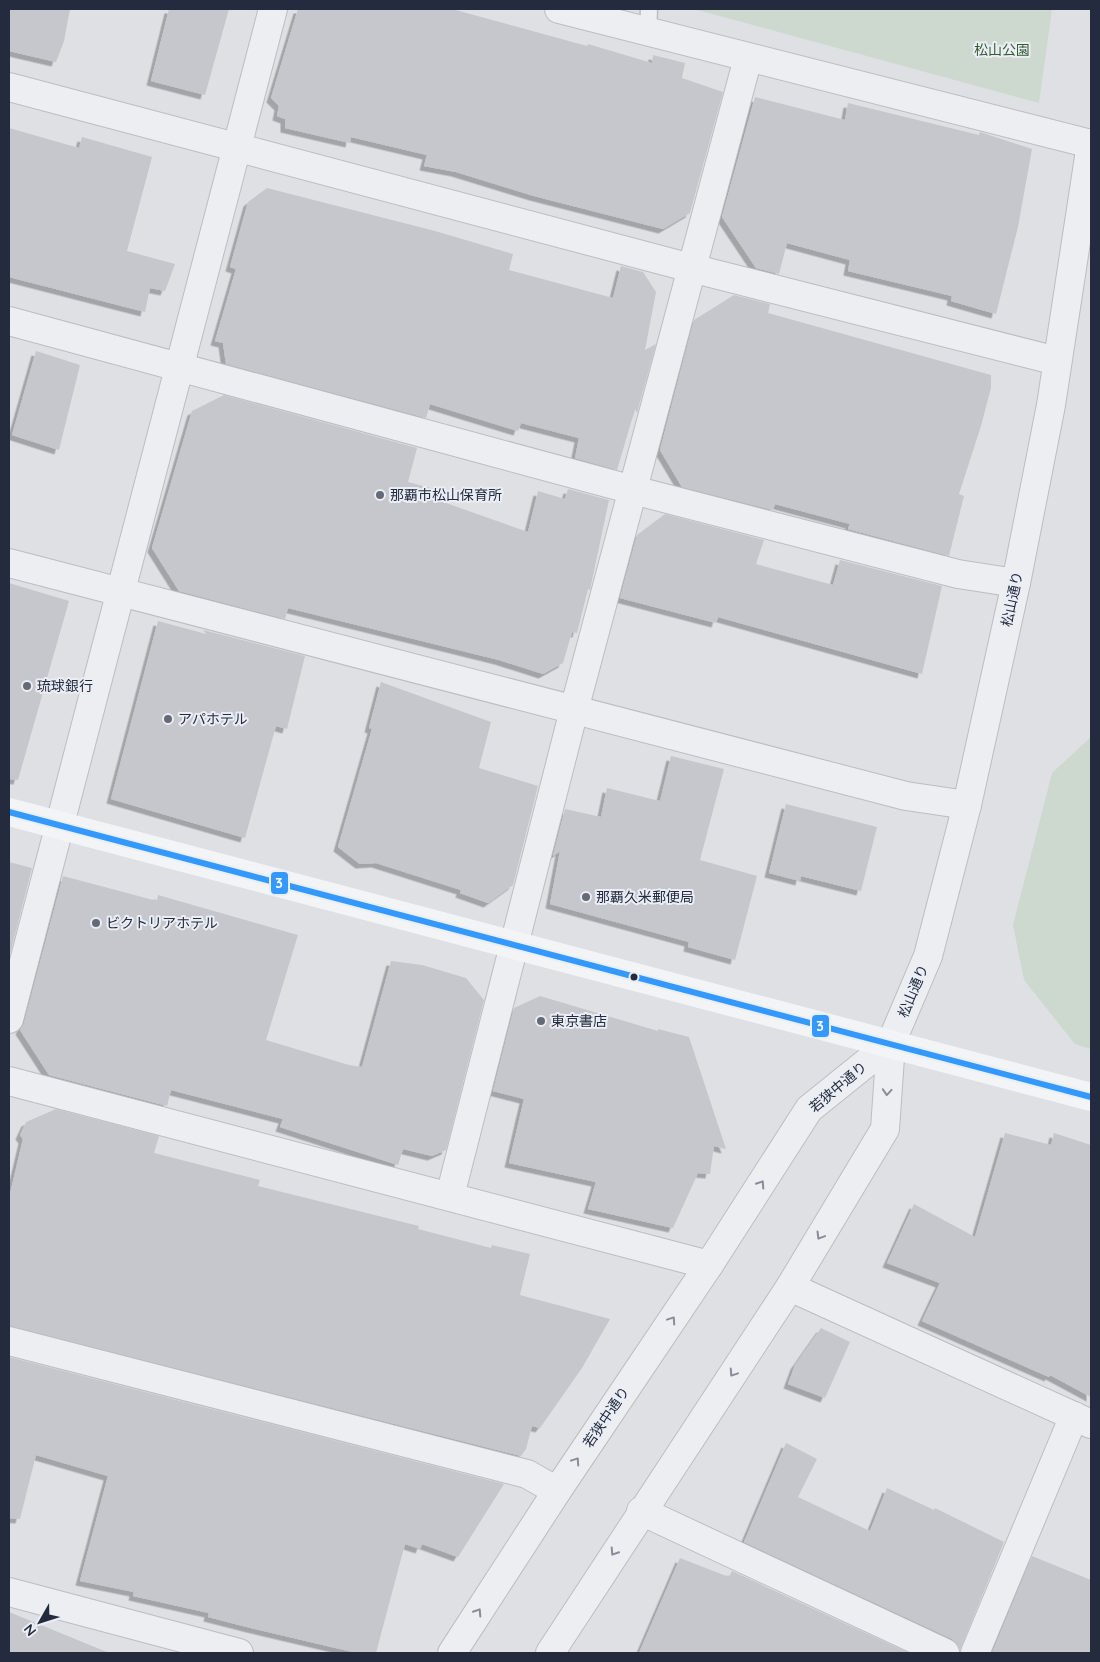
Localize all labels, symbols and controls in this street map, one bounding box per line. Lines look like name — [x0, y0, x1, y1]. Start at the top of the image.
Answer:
park label: 松山公園 — [974, 41, 1030, 59]
place label: 那覇市松山保育所 — [390, 486, 502, 504]
marker: 那覇市松山保育所 — [374, 489, 386, 501]
street label: 松山通り — [997, 570, 1027, 628]
place label: 琉球銀行 — [37, 677, 93, 695]
marker: 琉球銀行 — [21, 680, 33, 692]
place label: アパホテル — [178, 710, 248, 728]
marker: アパホテル — [162, 713, 174, 725]
line badge: 3 — [270, 871, 289, 895]
text: 3 — [275, 874, 283, 892]
place label: 那覇久米郵便局 — [596, 888, 694, 906]
marker: 那覇久米郵便局 — [580, 891, 592, 903]
place label: ビクトリアホテル — [106, 914, 218, 932]
marker: ビクトリアホテル — [90, 917, 102, 929]
street label: 松山通り — [894, 962, 932, 1020]
unlabelled marker — [629, 972, 639, 982]
place label: 東京書店 — [551, 1012, 607, 1030]
line badge: 3 — [811, 1014, 830, 1038]
marker: 東京書店 — [535, 1015, 547, 1027]
text: 3 — [816, 1017, 824, 1035]
street label: 若狭中通り — [805, 1058, 871, 1116]
one-way arrow — [882, 1088, 893, 1096]
one-way arrow — [754, 1181, 764, 1190]
one-way arrow — [817, 1231, 827, 1240]
one-way arrow — [666, 1317, 675, 1326]
one-way arrow — [729, 1368, 739, 1377]
street label: 若狭中通り — [579, 1383, 633, 1451]
one-way arrow — [570, 1457, 580, 1466]
one-way arrow — [611, 1547, 621, 1556]
north arrow — [15, 1597, 65, 1647]
one-way arrow — [472, 1609, 482, 1618]
text: N — [20, 1621, 40, 1640]

